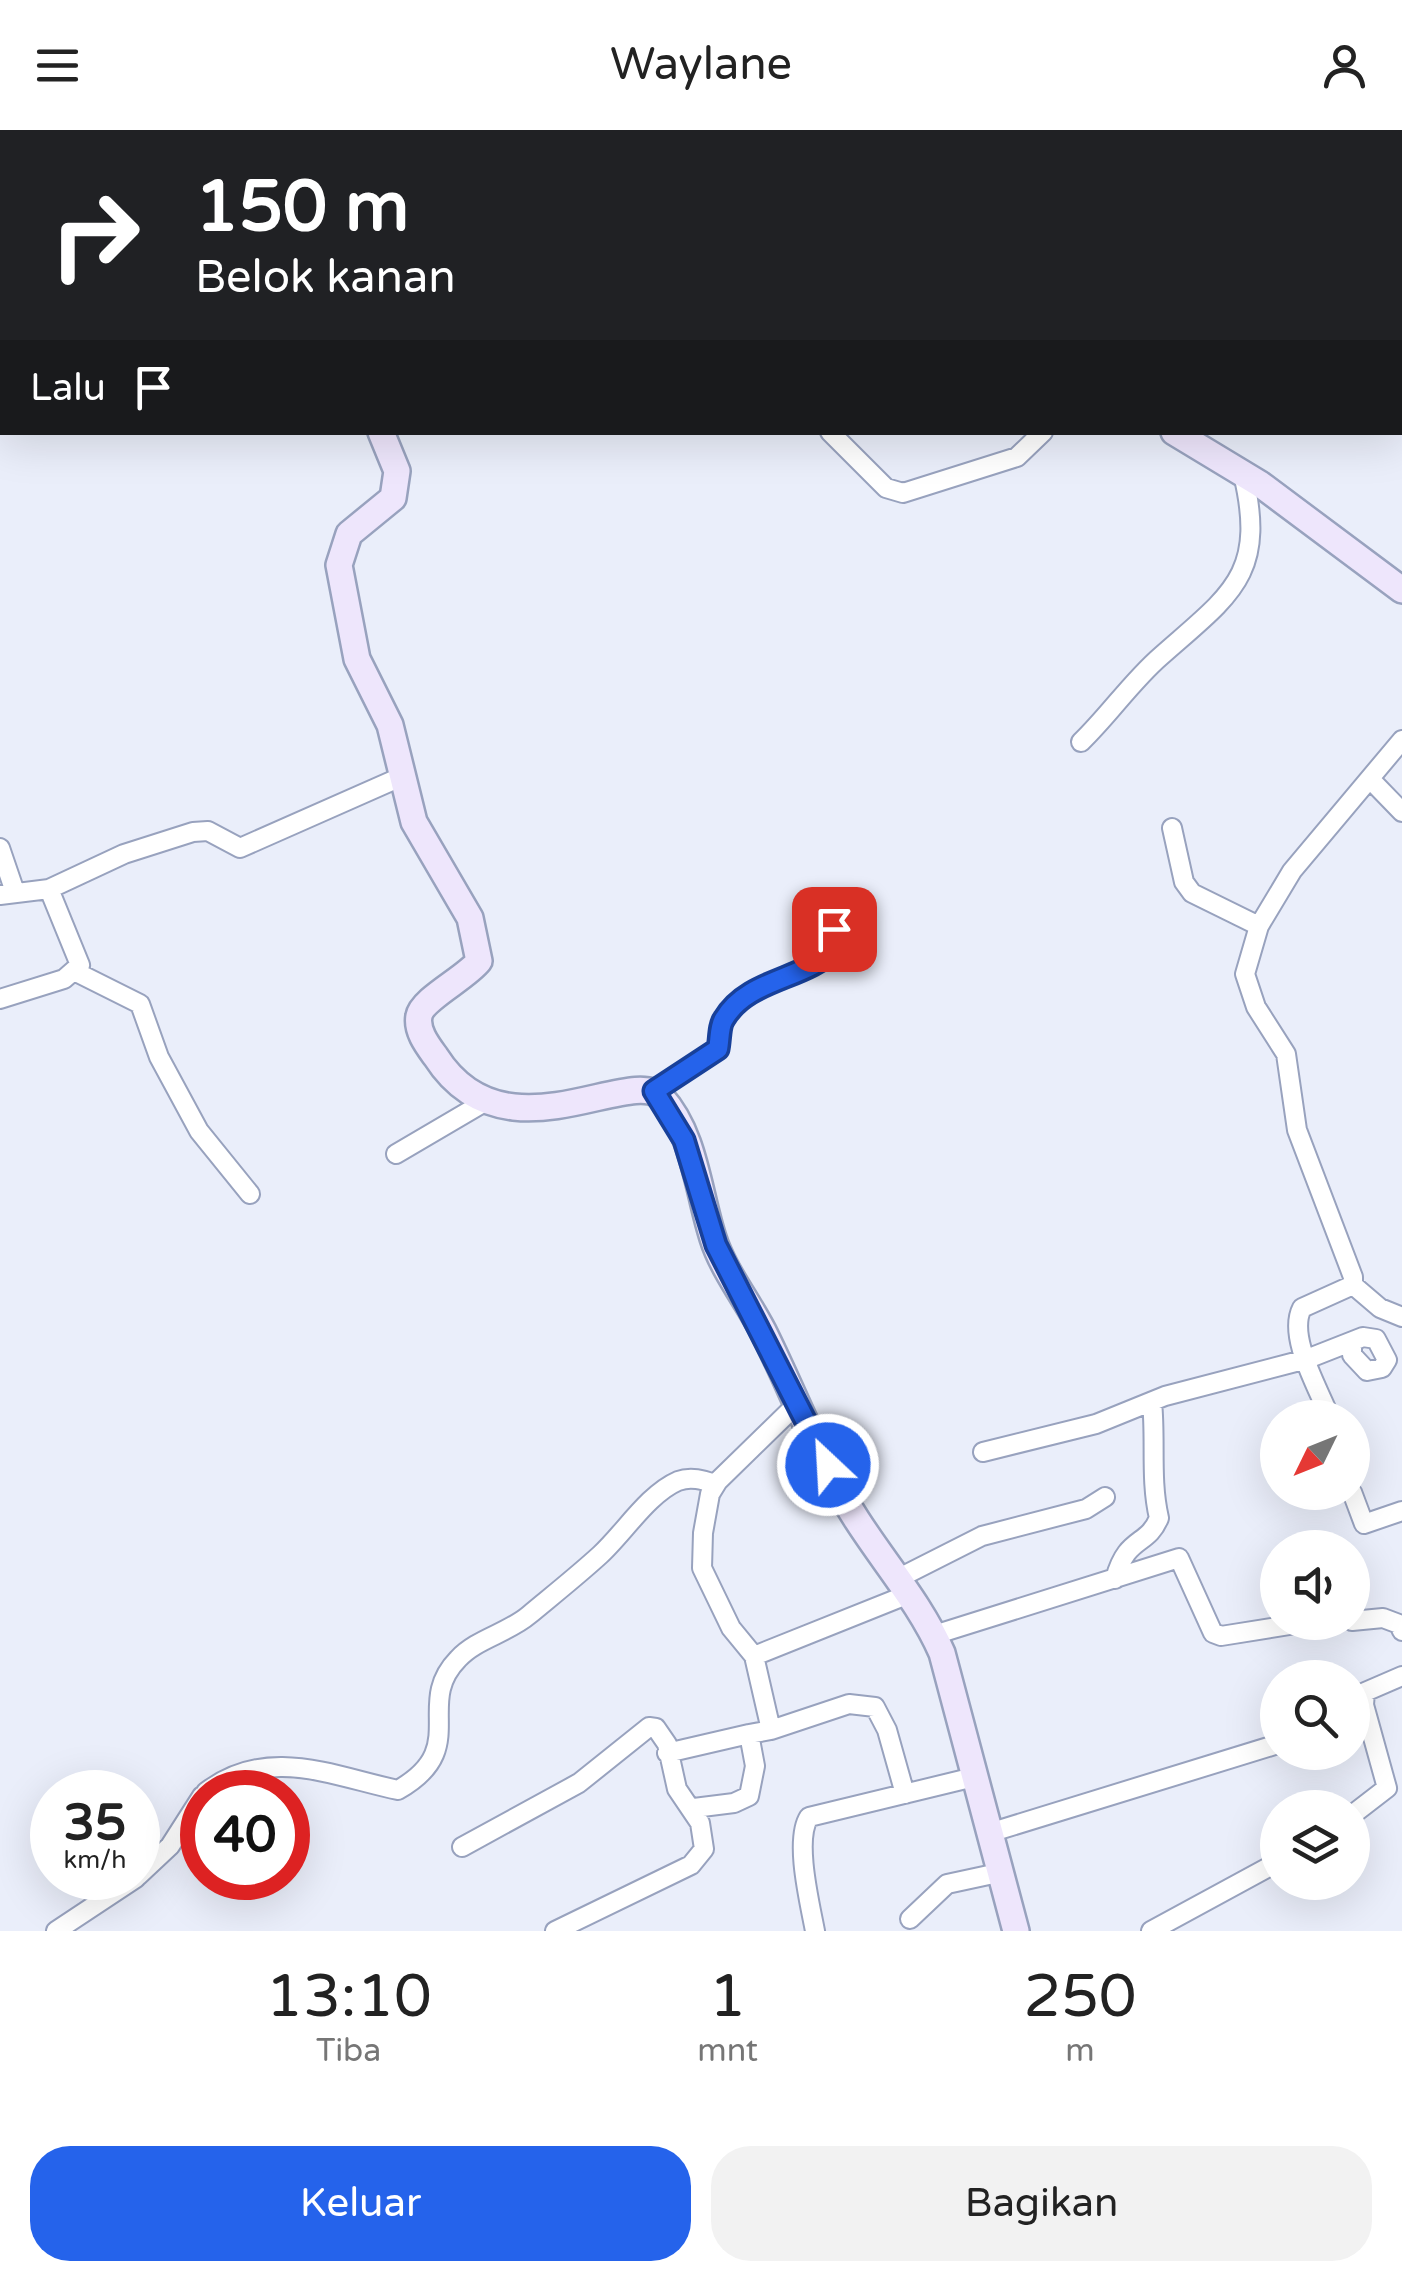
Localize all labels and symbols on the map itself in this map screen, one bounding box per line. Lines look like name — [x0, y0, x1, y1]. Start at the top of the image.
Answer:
pin — [792, 887, 877, 972]
north arrow — [1260, 1400, 1370, 1510]
position arrow — [776, 1413, 880, 1517]
speed limit sign: 40 — [180, 1770, 310, 1900]

